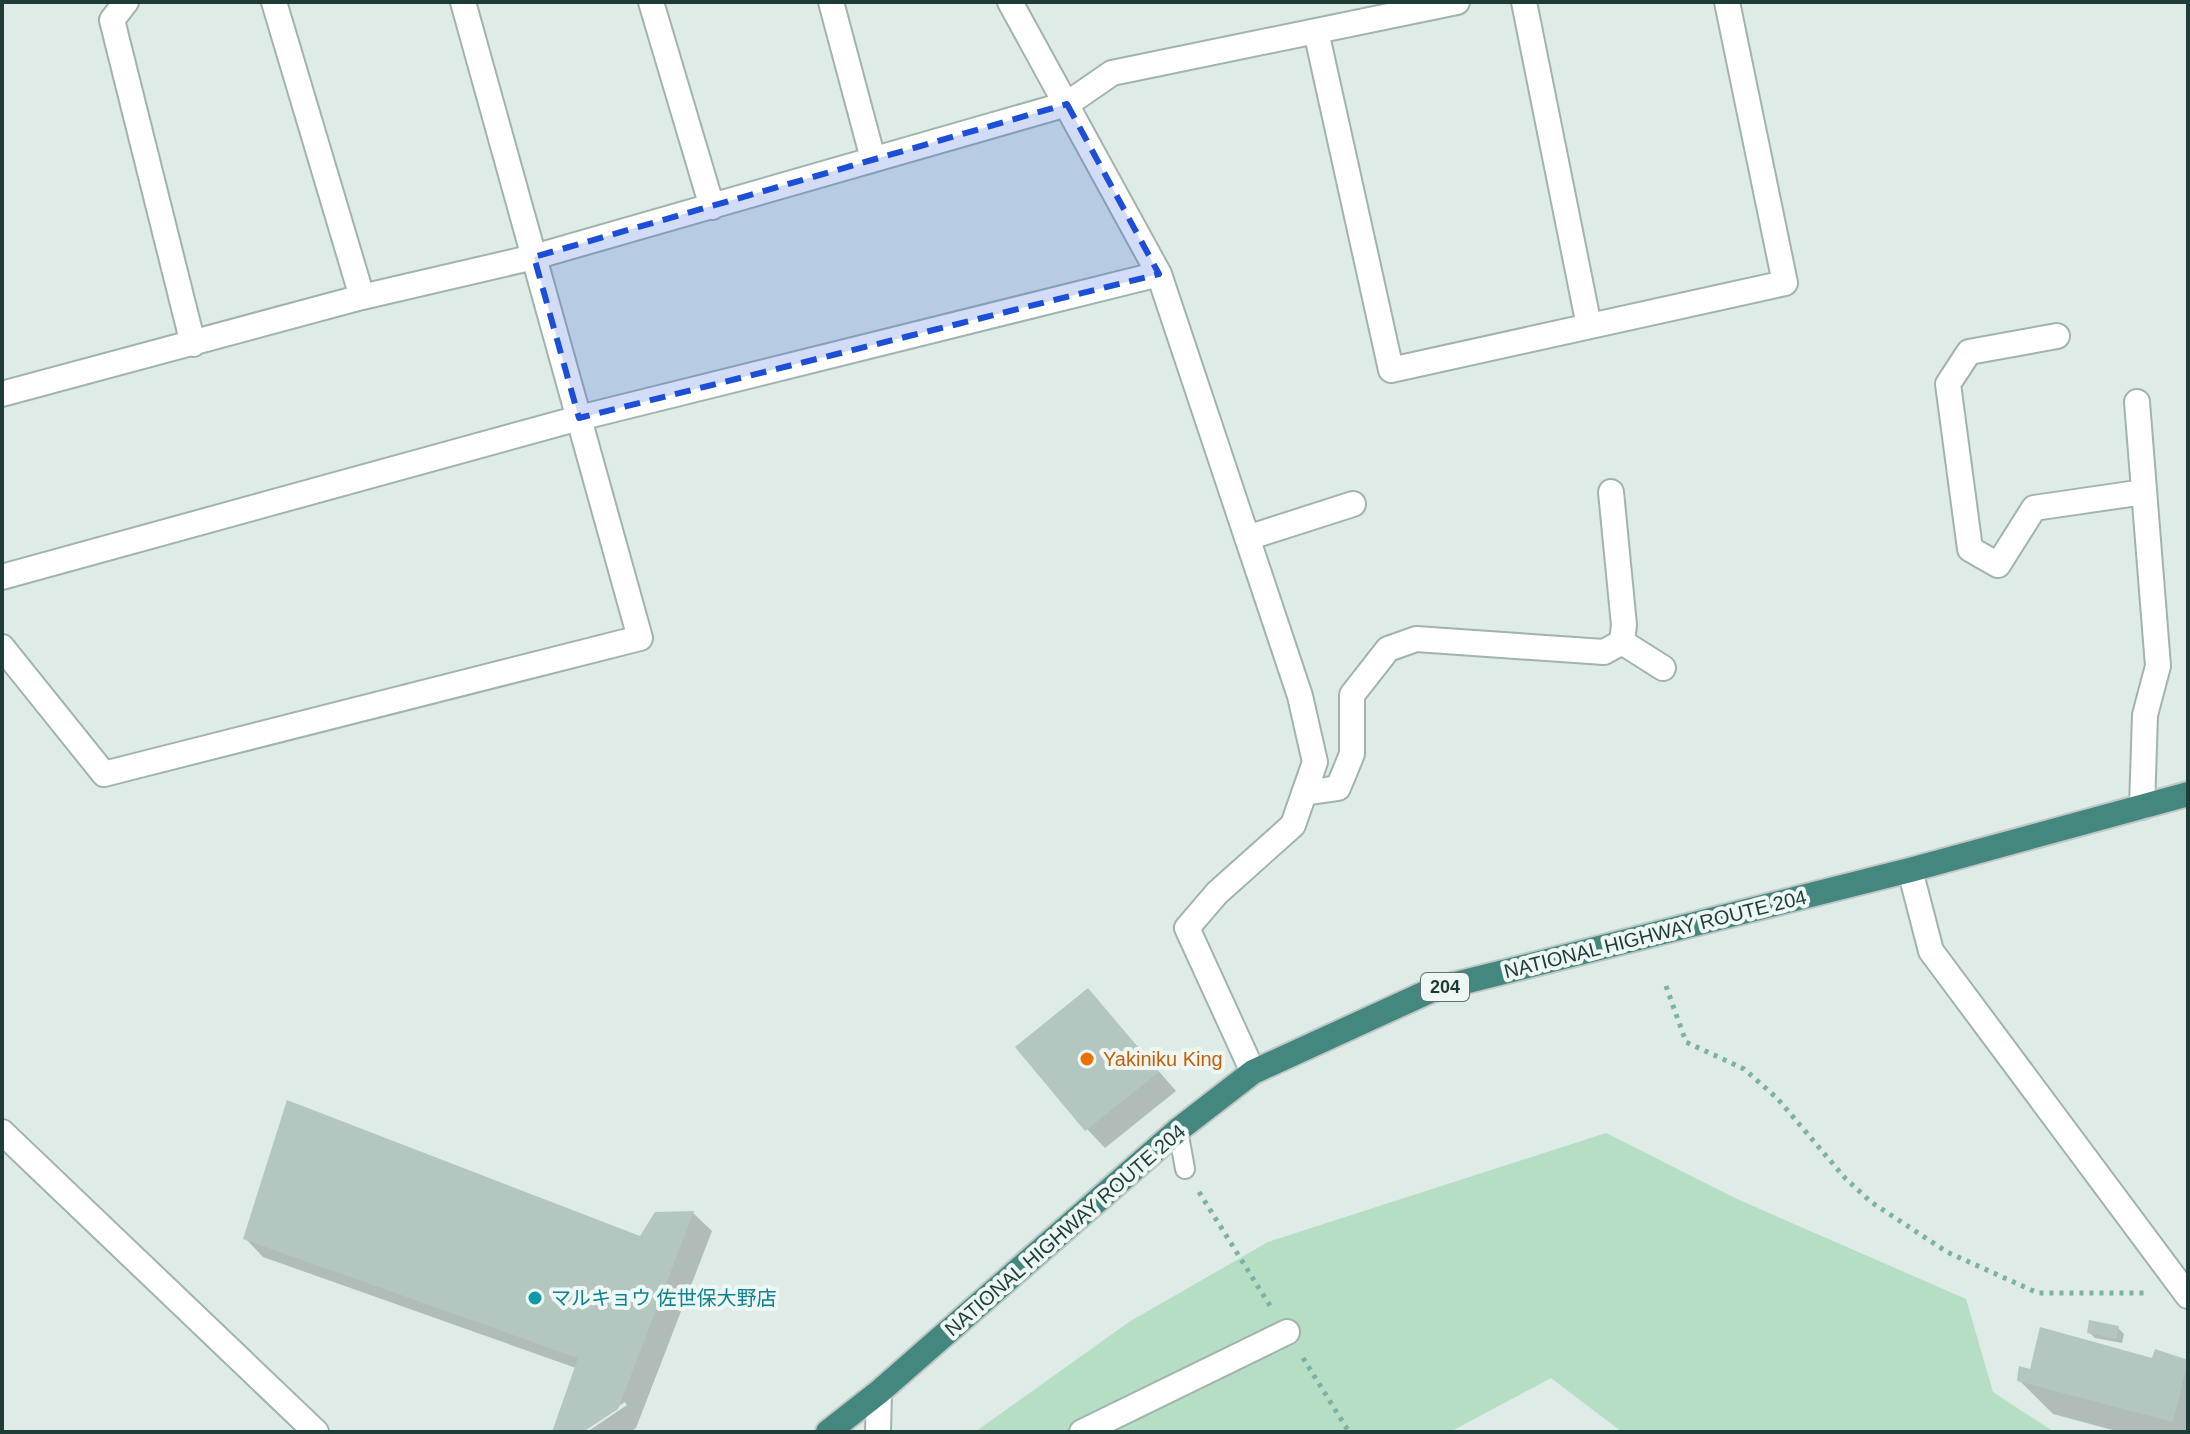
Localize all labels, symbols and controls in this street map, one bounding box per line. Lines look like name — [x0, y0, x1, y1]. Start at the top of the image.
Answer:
street label: NATIONAL HIGHWAY ROUTE 204 — [1502, 886, 1808, 982]
road number: 204 — [1421, 973, 1469, 1001]
place label: Yakiniku King — [1103, 1048, 1223, 1070]
marker: Yakiniku King — [1078, 1050, 1096, 1068]
street label: NATIONAL HIGHWAY ROUTE 204 — [940, 1120, 1190, 1340]
place label: マルキョウ 佐世保大野店 — [551, 1287, 777, 1309]
marker: マルキョウ 佐世保大野店 — [526, 1289, 544, 1307]

